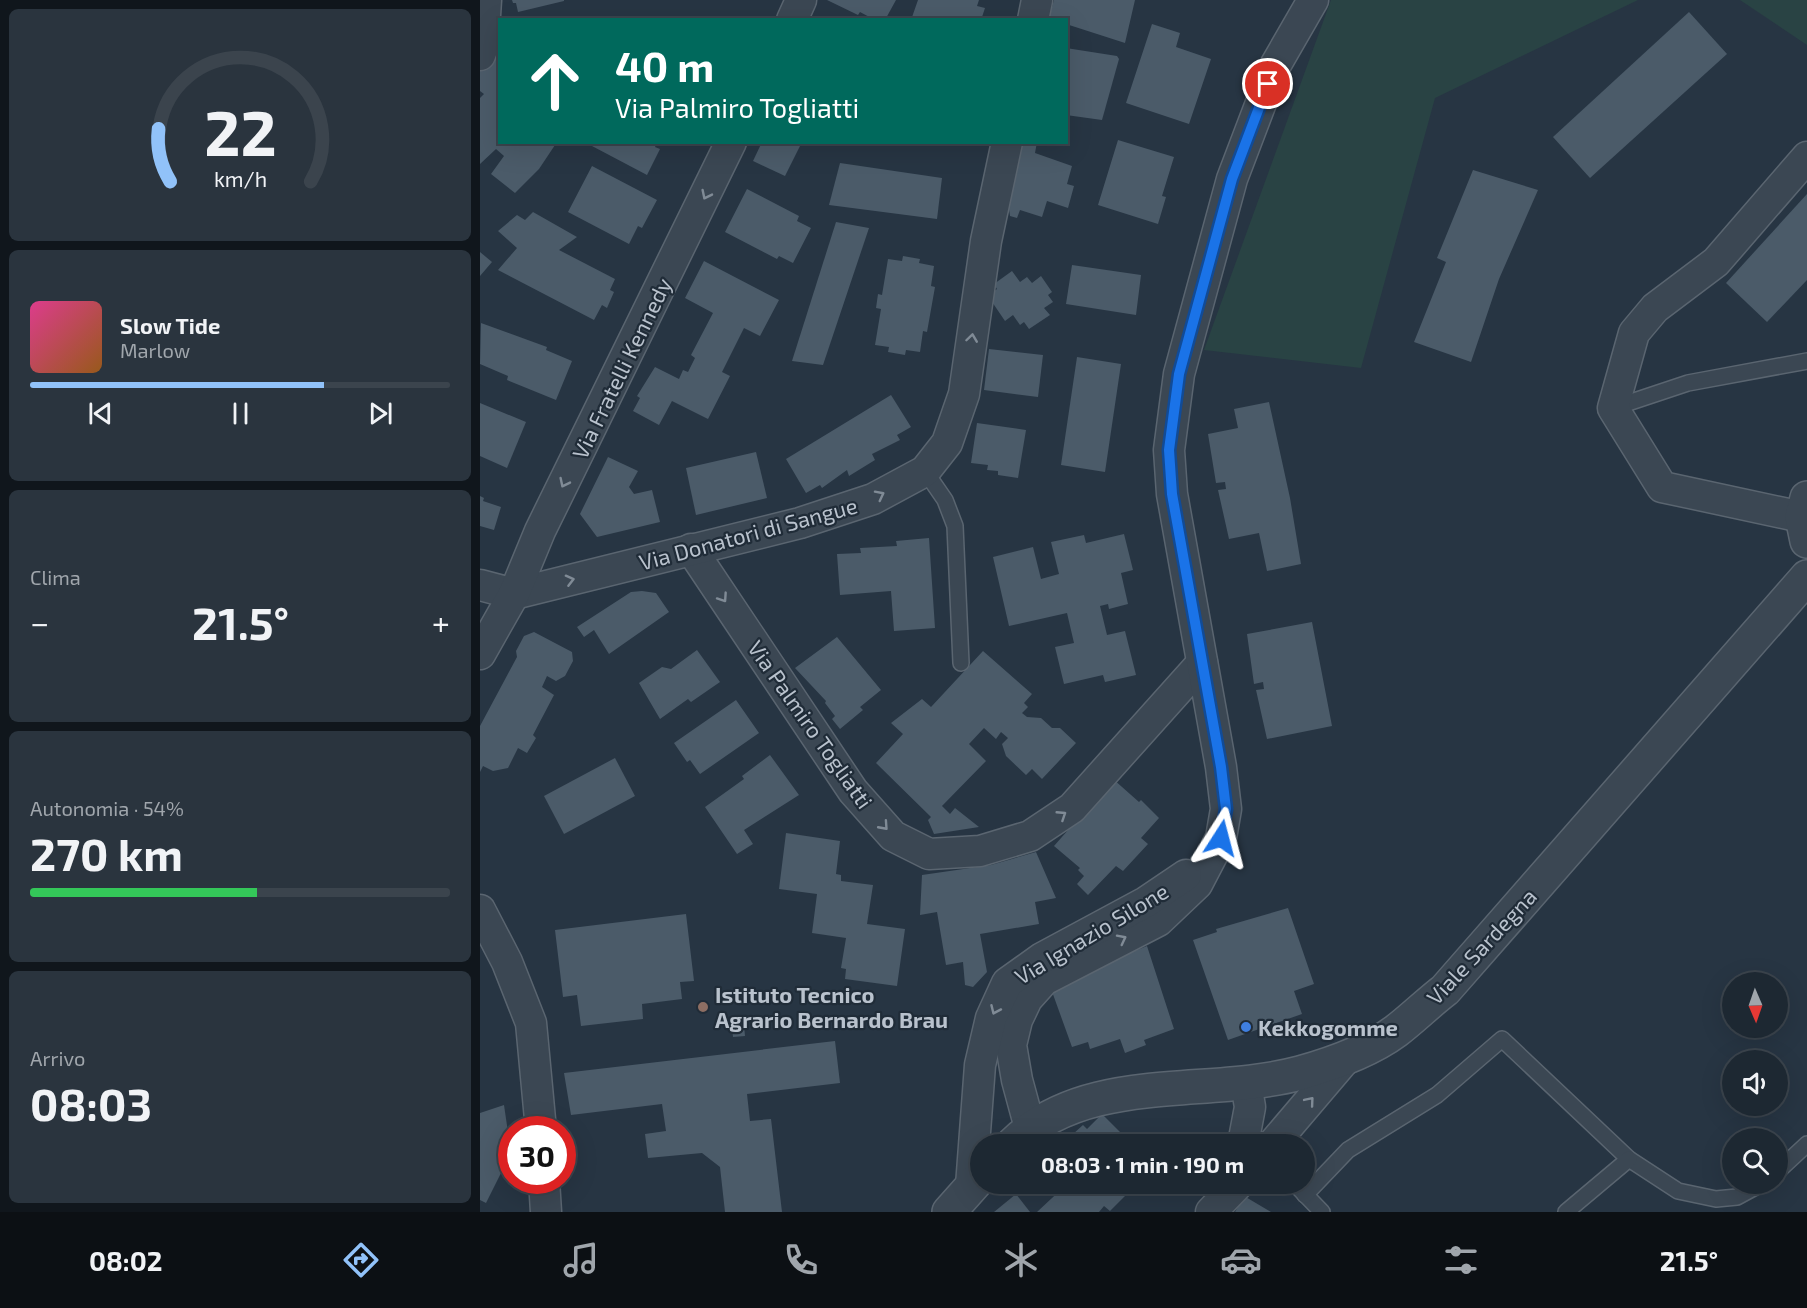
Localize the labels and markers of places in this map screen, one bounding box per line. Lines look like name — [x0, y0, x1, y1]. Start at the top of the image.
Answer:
pin — [1242, 58, 1293, 109]
place label: Istituto Tecnico Agrario Bernardo Brau — [715, 981, 948, 1032]
marker: Istituto Tecnico Agrario Bernardo Brau — [696, 1000, 710, 1014]
place label: Kekkogomme — [1258, 1014, 1398, 1040]
marker: Kekkogomme — [1239, 1020, 1253, 1034]

